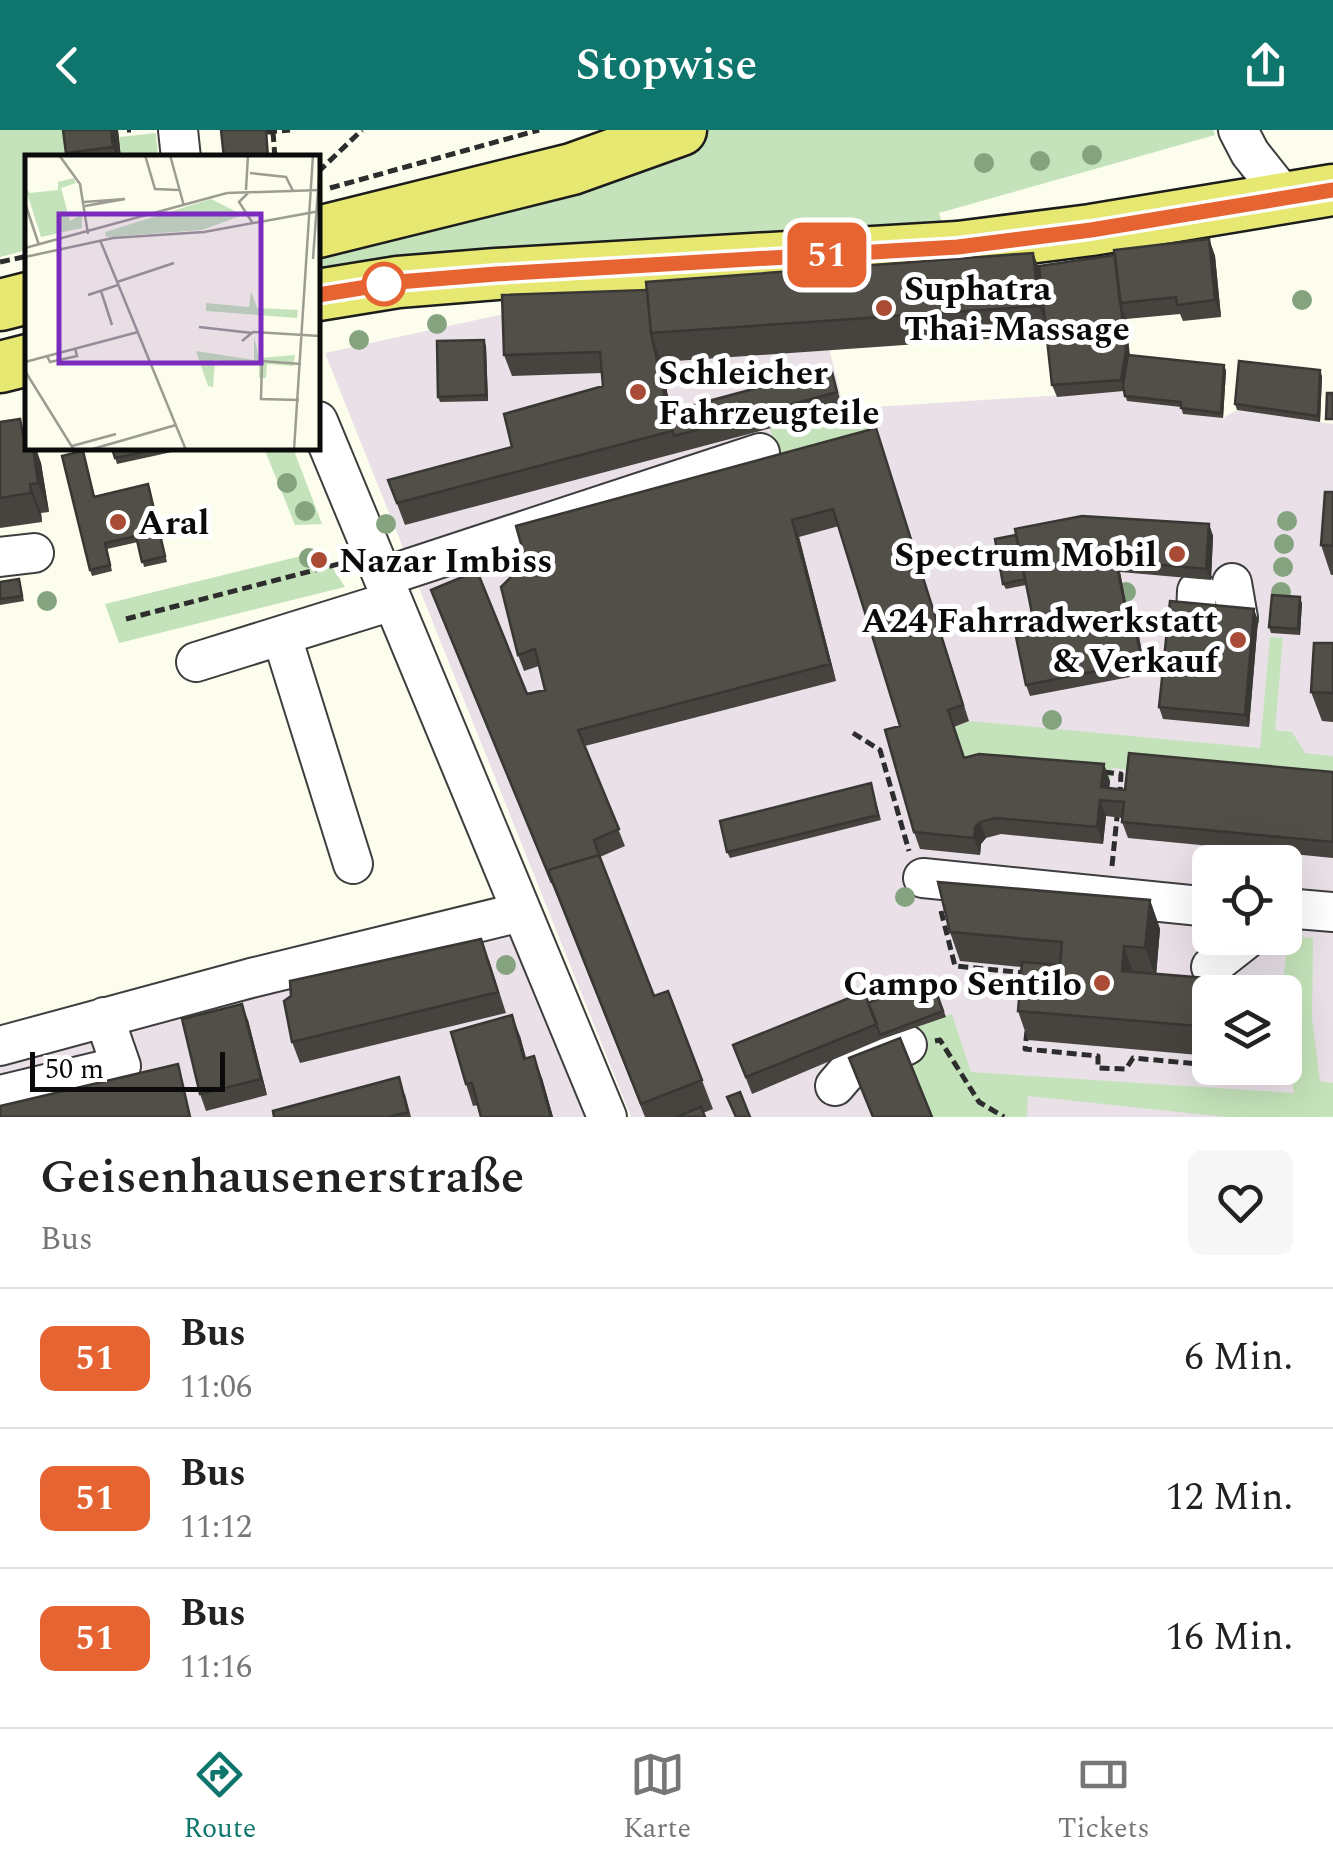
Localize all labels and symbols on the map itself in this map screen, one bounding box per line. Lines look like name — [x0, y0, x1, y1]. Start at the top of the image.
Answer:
inset map — [25, 155, 320, 450]
line badge: 51 — [782, 222, 872, 288]
unlabelled marker — [363, 263, 405, 305]
place label: Suphatra Thai-Massage — [904, 263, 1130, 356]
marker: Suphatra Thai-Massage — [873, 297, 895, 319]
place label: Schleicher Fahrzeugteile — [658, 347, 880, 440]
marker: Schleicher Fahrzeugteile — [627, 381, 649, 403]
place label: Aral — [138, 497, 209, 550]
marker: Aral — [107, 511, 129, 533]
place label: Spectrum Mobil — [894, 529, 1157, 582]
place label: Nazar Imbiss — [339, 535, 552, 588]
marker: Spectrum Mobil — [1166, 543, 1188, 565]
marker: Nazar Imbiss — [308, 549, 330, 571]
place label: A24 Fahrradwerkstatt & Verkauf — [861, 595, 1220, 688]
marker: A24 Fahrradwerkstatt & Verkauf — [1227, 629, 1249, 651]
place label: Campo Sentilo — [843, 958, 1082, 1011]
marker: Campo Sentilo — [1091, 972, 1113, 994]
scale bar — [30, 1047, 225, 1091]

